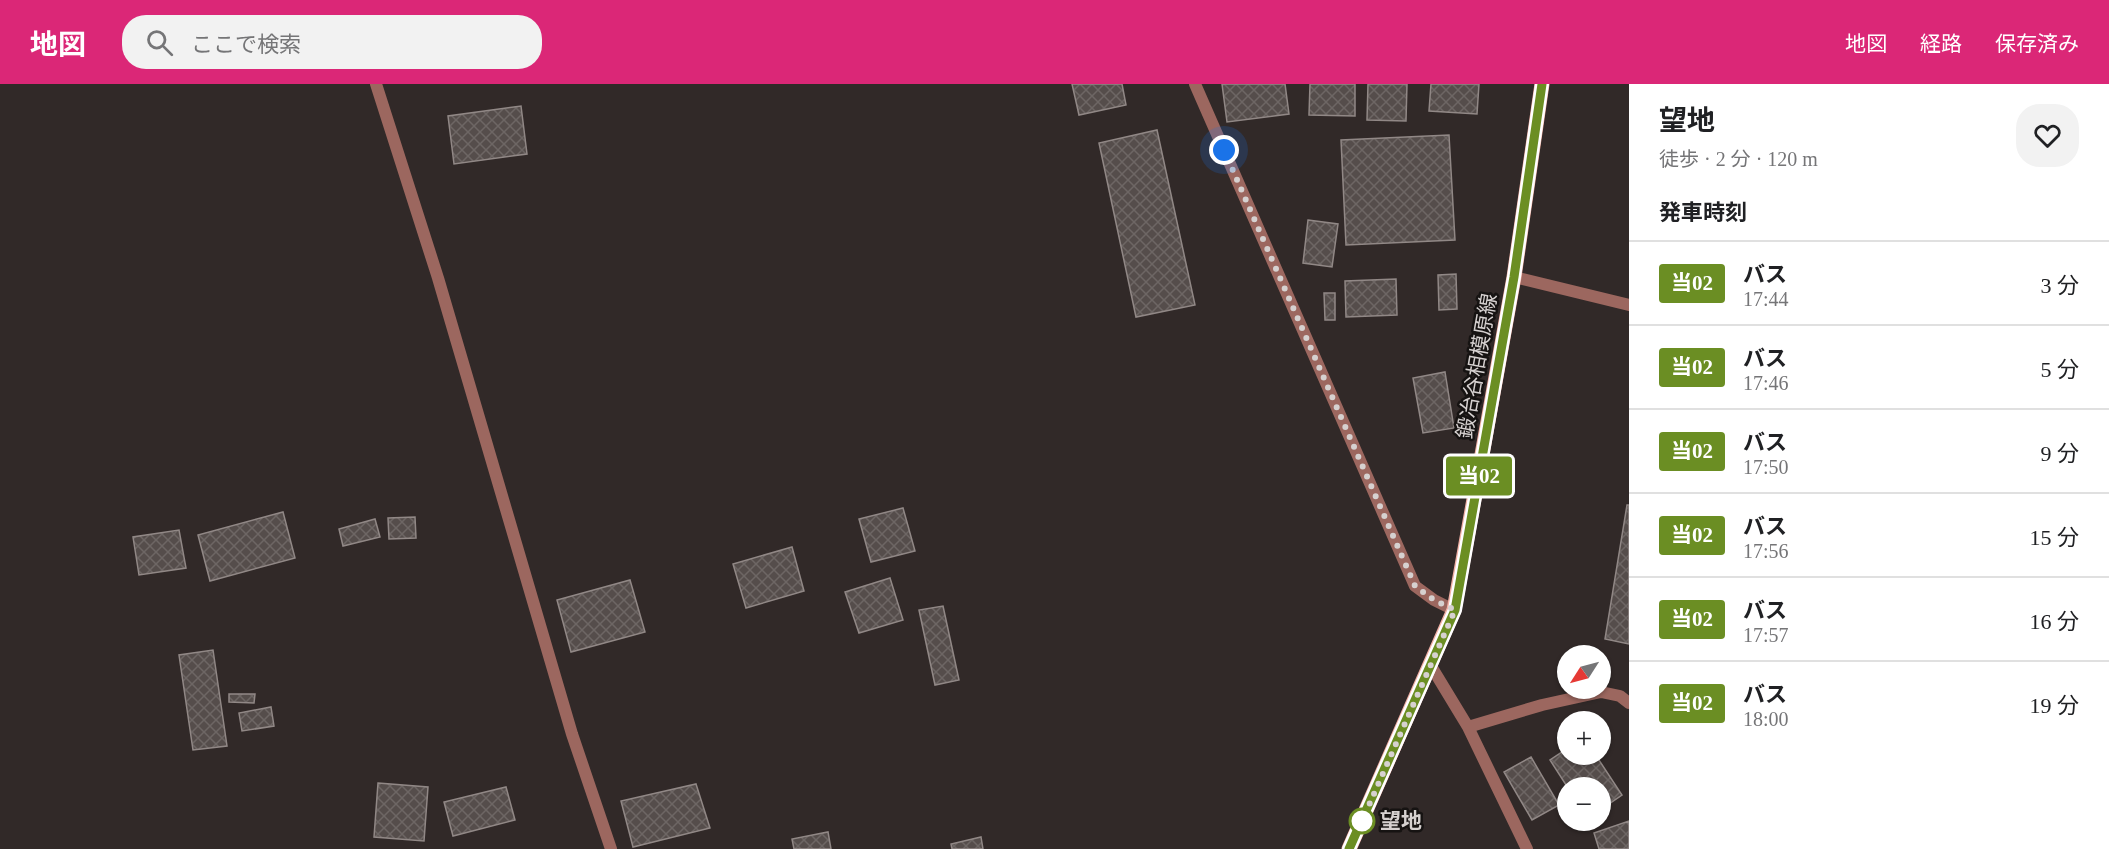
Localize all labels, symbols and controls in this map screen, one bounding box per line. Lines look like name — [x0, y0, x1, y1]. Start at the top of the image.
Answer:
search box — [122, 15, 542, 69]
icon: search — [143, 26, 176, 59]
text: 地図 — [30, 29, 86, 60]
text: ここで検索 — [191, 32, 301, 57]
text: 地図 — [1845, 32, 1887, 56]
text: 経路 — [1920, 32, 1962, 56]
text: 保存済み — [1995, 32, 2079, 56]
button: heart — [2016, 104, 2079, 167]
text: 望地 — [1659, 105, 1715, 136]
your location — [1209, 135, 1239, 165]
text: 徒歩 · 2 分 · 120 m — [1659, 148, 1818, 170]
text: 発車時刻 — [1659, 200, 1747, 225]
text: バス — [1743, 262, 1787, 287]
text: 当02 — [1671, 271, 1713, 295]
text: 3 分 — [2040, 273, 2079, 298]
text: 17:44 — [1743, 288, 1789, 310]
street label: 鍛冶谷相模原線 — [1452, 292, 1502, 440]
text: バス — [1743, 346, 1787, 371]
text: 当02 — [1671, 355, 1713, 379]
text: 5 分 — [2040, 357, 2079, 382]
text: 17:46 — [1743, 372, 1789, 394]
text: バス — [1743, 430, 1787, 455]
text: 当02 — [1671, 439, 1713, 463]
text: 9 分 — [2040, 441, 2079, 466]
line badge: 当02 — [1444, 456, 1514, 496]
text: 17:50 — [1743, 456, 1789, 478]
text: 当02 — [1458, 464, 1500, 488]
text: バス — [1743, 514, 1787, 539]
text: 当02 — [1671, 523, 1713, 547]
text: 15 分 — [2029, 525, 2079, 550]
text: 17:56 — [1743, 540, 1789, 562]
text: バス — [1743, 598, 1787, 623]
text: 当02 — [1671, 607, 1713, 631]
text: 16 分 — [2029, 609, 2079, 634]
text: 17:57 — [1743, 624, 1789, 646]
north arrow — [1557, 645, 1611, 699]
map controls — [1557, 645, 1611, 831]
text: バス — [1743, 682, 1787, 707]
text: 当02 — [1671, 691, 1713, 715]
text: 19 分 — [2029, 693, 2079, 718]
text: 18:00 — [1743, 708, 1789, 730]
button: + — [1557, 711, 1611, 765]
button: − — [1557, 777, 1611, 831]
marker: 望地 — [1349, 808, 1375, 834]
place label: 望地 — [1380, 809, 1422, 833]

